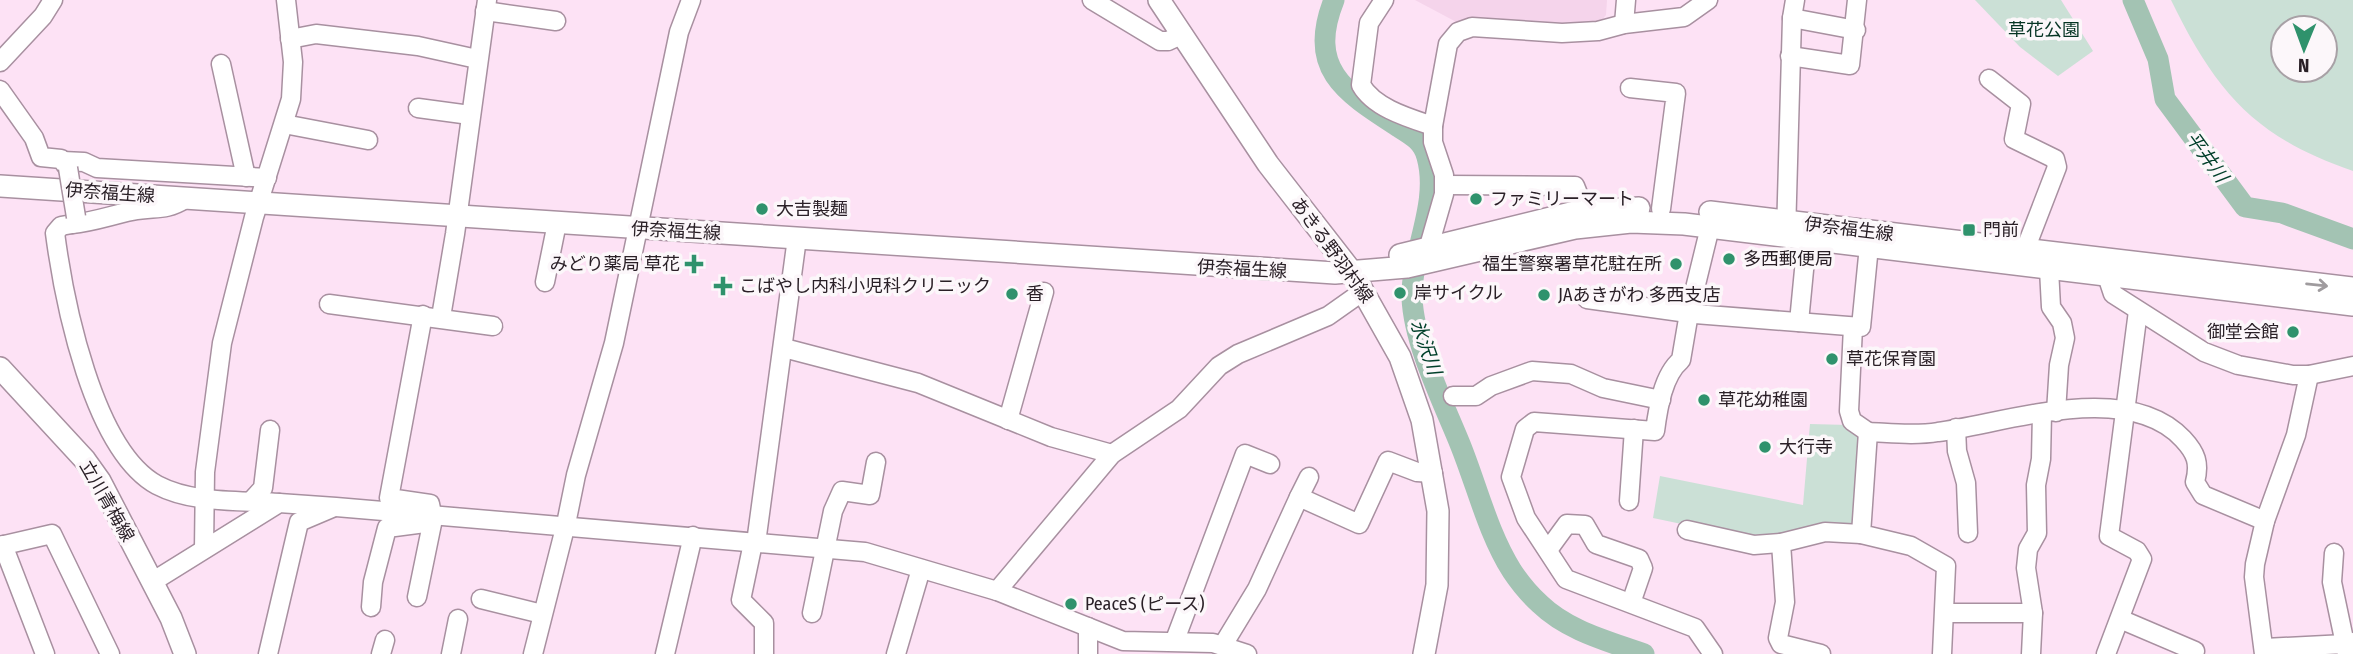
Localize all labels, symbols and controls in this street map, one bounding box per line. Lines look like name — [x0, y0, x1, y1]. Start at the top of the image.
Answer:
north arrow — [2269, 14, 2339, 84]
park label: 草花公園 — [2008, 19, 2080, 41]
text: N — [2298, 54, 2310, 77]
water label: 平井川 — [2181, 127, 2234, 188]
street label: 伊奈福生線 — [64, 179, 156, 207]
place label: ファミリーマート — [1490, 188, 1634, 210]
marker: ファミリーマート — [1468, 191, 1484, 207]
street label: あきる野羽村線 — [1286, 193, 1378, 307]
place label: 大吉製麺 — [776, 198, 848, 220]
marker: 大吉製麺 — [754, 201, 770, 217]
street label: 伊奈福生線 — [1803, 213, 1895, 245]
street label: 伊奈福生線 — [630, 218, 722, 244]
place label: 門前 — [1983, 219, 2019, 241]
marker: 門前 — [1961, 222, 1977, 238]
place label: 多西郵便局 — [1743, 248, 1833, 270]
marker: 多西郵便局 — [1721, 251, 1737, 267]
place label: みどり薬局 草花 — [550, 253, 680, 275]
place label: 福生警察署草花駐在所 — [1482, 253, 1662, 275]
marker: みどり薬局 草花 — [686, 256, 702, 272]
street label: 伊奈福生線 — [1196, 256, 1288, 282]
marker: 福生警察署草花駐在所 — [1668, 256, 1684, 272]
place label: こばやし内科小児科クリニック — [739, 275, 991, 297]
marker: こばやし内科小児科クリニック — [713, 276, 733, 296]
one-way arrow — [2305, 278, 2328, 291]
place label: 岸サイクル — [1414, 282, 1503, 304]
place label: 香 — [1026, 283, 1044, 305]
place label: JAあきがわ 多西支店 — [1558, 284, 1721, 306]
marker: 岸サイクル — [1392, 285, 1408, 301]
marker: 香 — [1004, 286, 1020, 302]
marker: JAあきがわ 多西支店 — [1536, 287, 1552, 303]
water label: 氷沢川 — [1406, 316, 1447, 380]
place label: 御堂会館 — [2207, 321, 2279, 343]
marker: 御堂会館 — [2285, 324, 2301, 340]
place label: 草花保育園 — [1846, 348, 1936, 370]
marker: 草花保育園 — [1824, 351, 1840, 367]
place label: 草花幼稚園 — [1718, 389, 1808, 411]
marker: 草花幼稚園 — [1696, 392, 1712, 408]
place label: 大行寺 — [1779, 436, 1833, 458]
marker: 大行寺 — [1757, 439, 1773, 455]
street label: 立川青梅線 — [75, 457, 139, 545]
place label: PeaceS (ピース) — [1085, 593, 1205, 615]
marker: PeaceS (ピース) — [1063, 596, 1079, 612]

